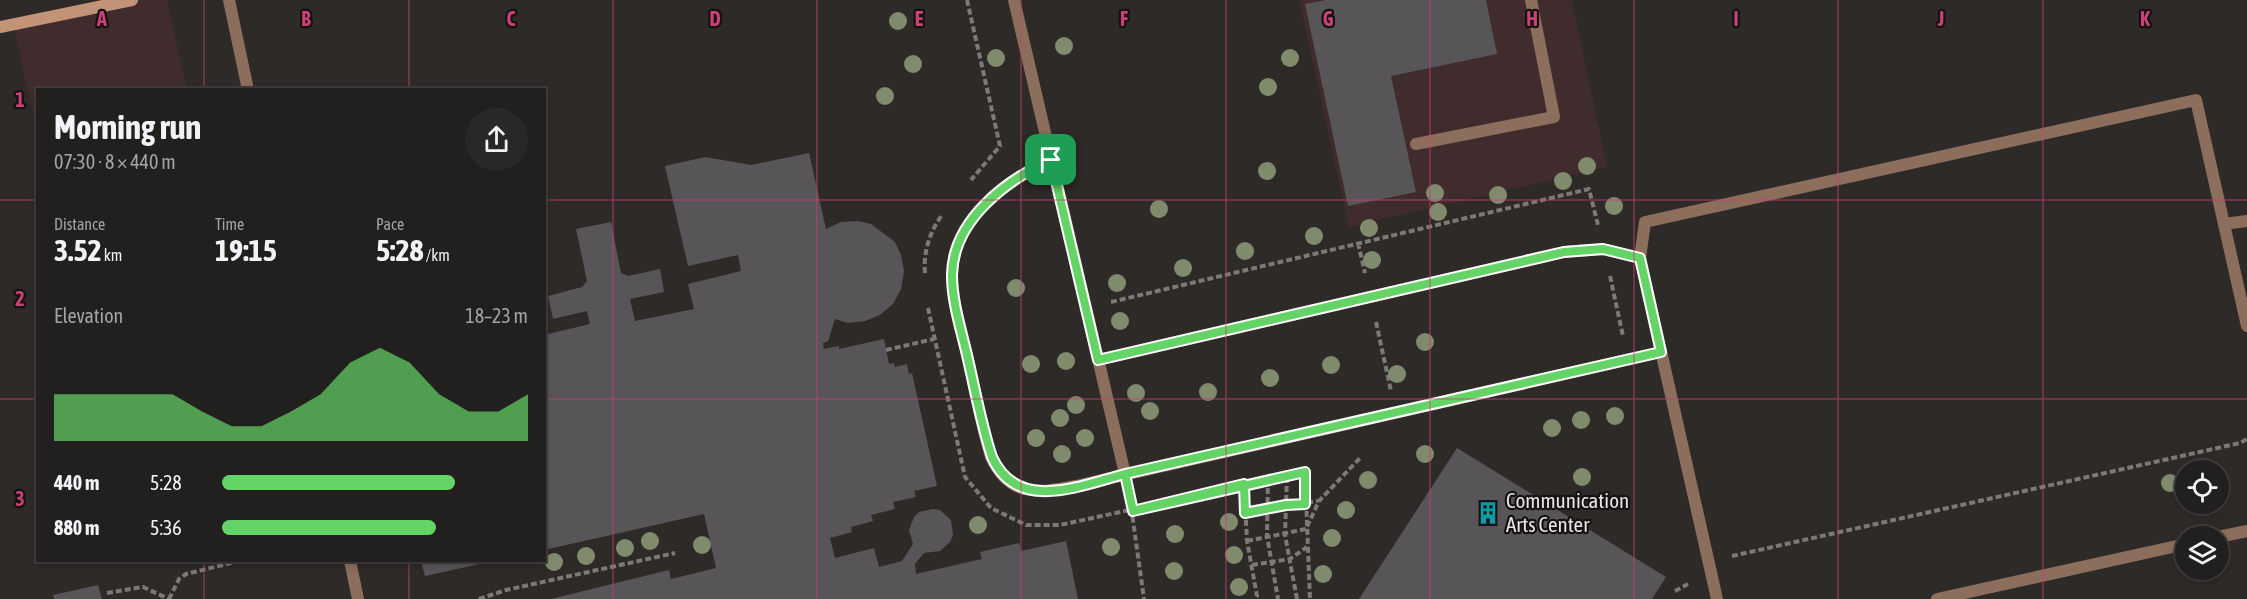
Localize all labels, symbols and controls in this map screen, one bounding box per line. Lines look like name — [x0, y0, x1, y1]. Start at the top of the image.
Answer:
text: A — [96, 7, 107, 30]
text: B — [301, 7, 311, 30]
text: C — [507, 7, 516, 30]
text: D — [709, 7, 721, 30]
text: E — [915, 7, 924, 30]
text: F — [1120, 7, 1128, 30]
text: G — [1323, 7, 1334, 30]
text: H — [1526, 7, 1538, 30]
text: I — [1733, 7, 1739, 30]
text: J — [1937, 7, 1944, 30]
text: K — [2140, 7, 2150, 30]
text: 1 — [15, 88, 25, 111]
text: Morning run — [54, 108, 201, 146]
button: share — [465, 108, 528, 171]
pin — [1025, 134, 1076, 185]
icon: arrive — [1034, 143, 1067, 176]
text: 07:30 · 8 × 440 m — [54, 150, 176, 173]
text: Distance — [54, 215, 105, 233]
text: Time — [215, 215, 244, 233]
text: Pace — [376, 215, 404, 233]
text: 3.52 — [54, 233, 102, 267]
text: 19:15 — [215, 233, 277, 267]
text: 5:28 — [376, 233, 424, 267]
text: km — [102, 246, 122, 264]
text: /km — [424, 246, 450, 264]
text: 2 — [15, 287, 25, 310]
text: Elevation — [54, 304, 123, 327]
text: 18–23 m — [465, 304, 528, 327]
map controls — [2175, 460, 2229, 580]
button: locate — [2175, 460, 2229, 514]
text: 440 m — [54, 471, 99, 494]
text: 5:28 — [150, 471, 182, 494]
text: 3 — [15, 487, 25, 510]
place label: Communication Arts Center — [1506, 488, 1629, 536]
building icon: Communication Arts Center — [1475, 500, 1501, 526]
text: 880 m — [54, 516, 99, 539]
text: 5:36 — [150, 516, 182, 539]
button: layers — [2175, 526, 2229, 580]

